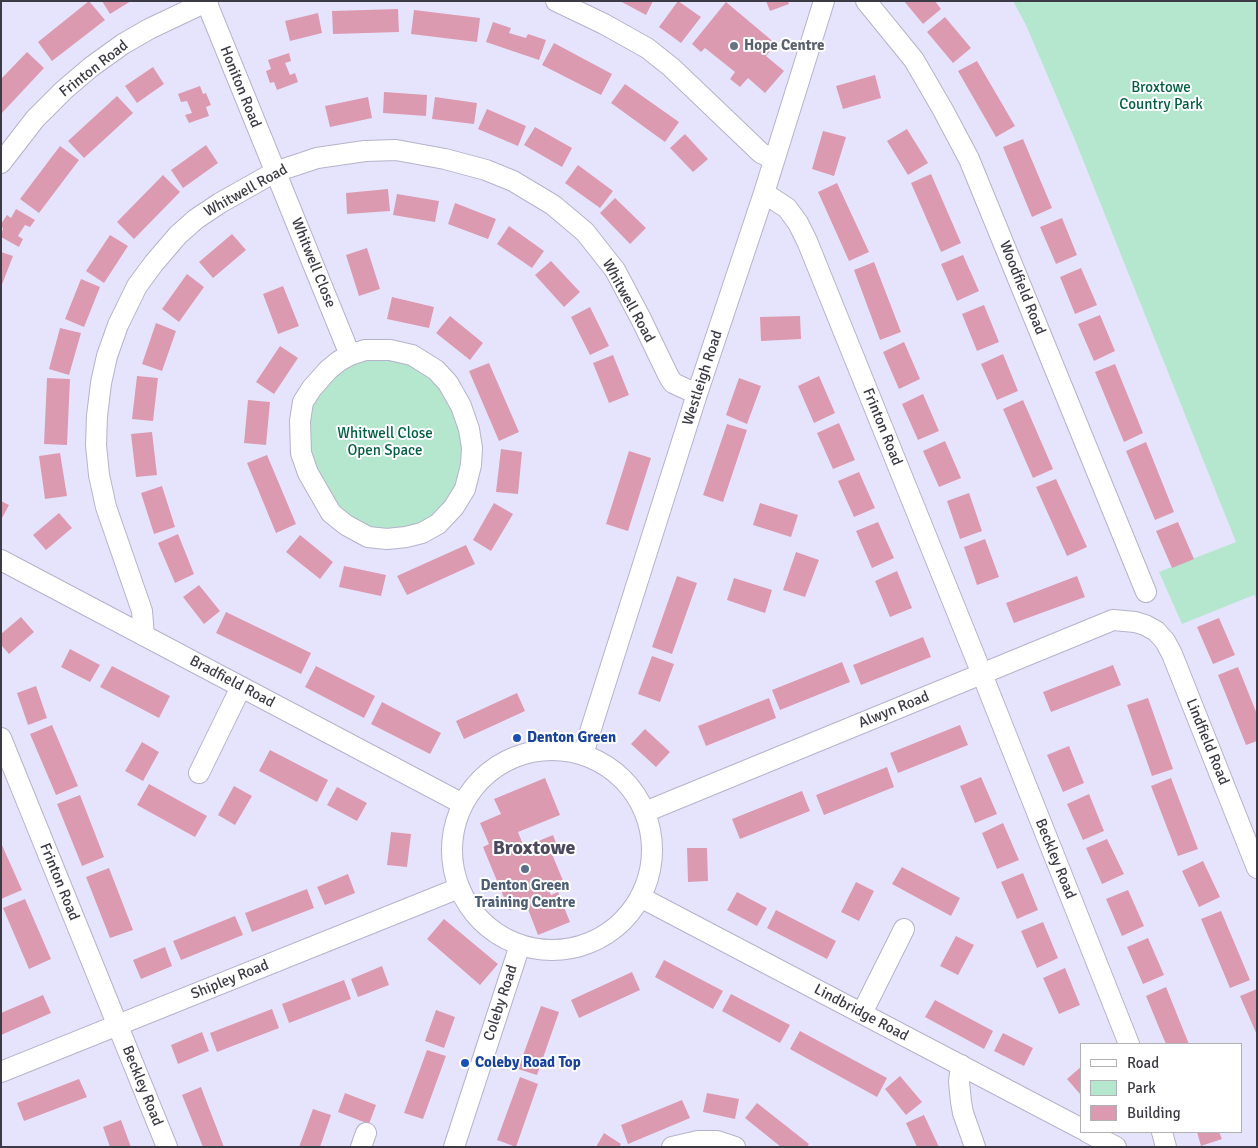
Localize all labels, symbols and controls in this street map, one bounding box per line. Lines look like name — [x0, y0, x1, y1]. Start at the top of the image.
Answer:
street label: Frinton Road — [56, 37, 132, 101]
place label: Hope Centre — [744, 37, 824, 55]
marker: Hope Centre — [728, 40, 740, 52]
street label: Honiton Road — [215, 43, 265, 131]
park label: Broxtowe Country Park — [1119, 79, 1203, 114]
street label: Whitwell Road — [201, 161, 291, 221]
street label: Whitwell Close — [287, 215, 339, 311]
street label: Woodfield Road — [995, 238, 1049, 338]
street label: Whitwell Road — [598, 256, 658, 346]
street label: Westleigh Road — [679, 328, 727, 428]
street label: Frinton Road — [858, 386, 906, 468]
park label: Whitwell Close Open Space — [337, 425, 433, 460]
street label: Bradfield Road — [186, 652, 278, 712]
street label: Alwyn Road — [856, 688, 932, 732]
street label: Lindfield Road — [1181, 696, 1233, 788]
place label: Denton Green — [527, 729, 616, 747]
marker: Denton Green — [511, 732, 523, 744]
street label: Beckley Road — [1031, 816, 1079, 902]
district label: Broxtowe — [493, 837, 575, 861]
street label: Frinton Road — [35, 841, 83, 923]
marker: Denton Green Training Centre — [519, 863, 531, 875]
place label: Denton Green Training Centre — [475, 877, 575, 912]
street label: Shipley Road — [188, 956, 272, 1004]
street label: Coleby Road — [480, 963, 522, 1043]
street label: Lindbridge Road — [811, 981, 911, 1045]
street label: Beckley Road — [118, 1043, 166, 1129]
legend — [1080, 1043, 1243, 1133]
place label: Coleby Road Top — [475, 1054, 581, 1072]
text: Road — [1127, 1054, 1159, 1072]
marker: Coleby Road Top — [459, 1057, 471, 1069]
text: Park — [1127, 1079, 1156, 1097]
text: Building — [1127, 1104, 1181, 1122]

